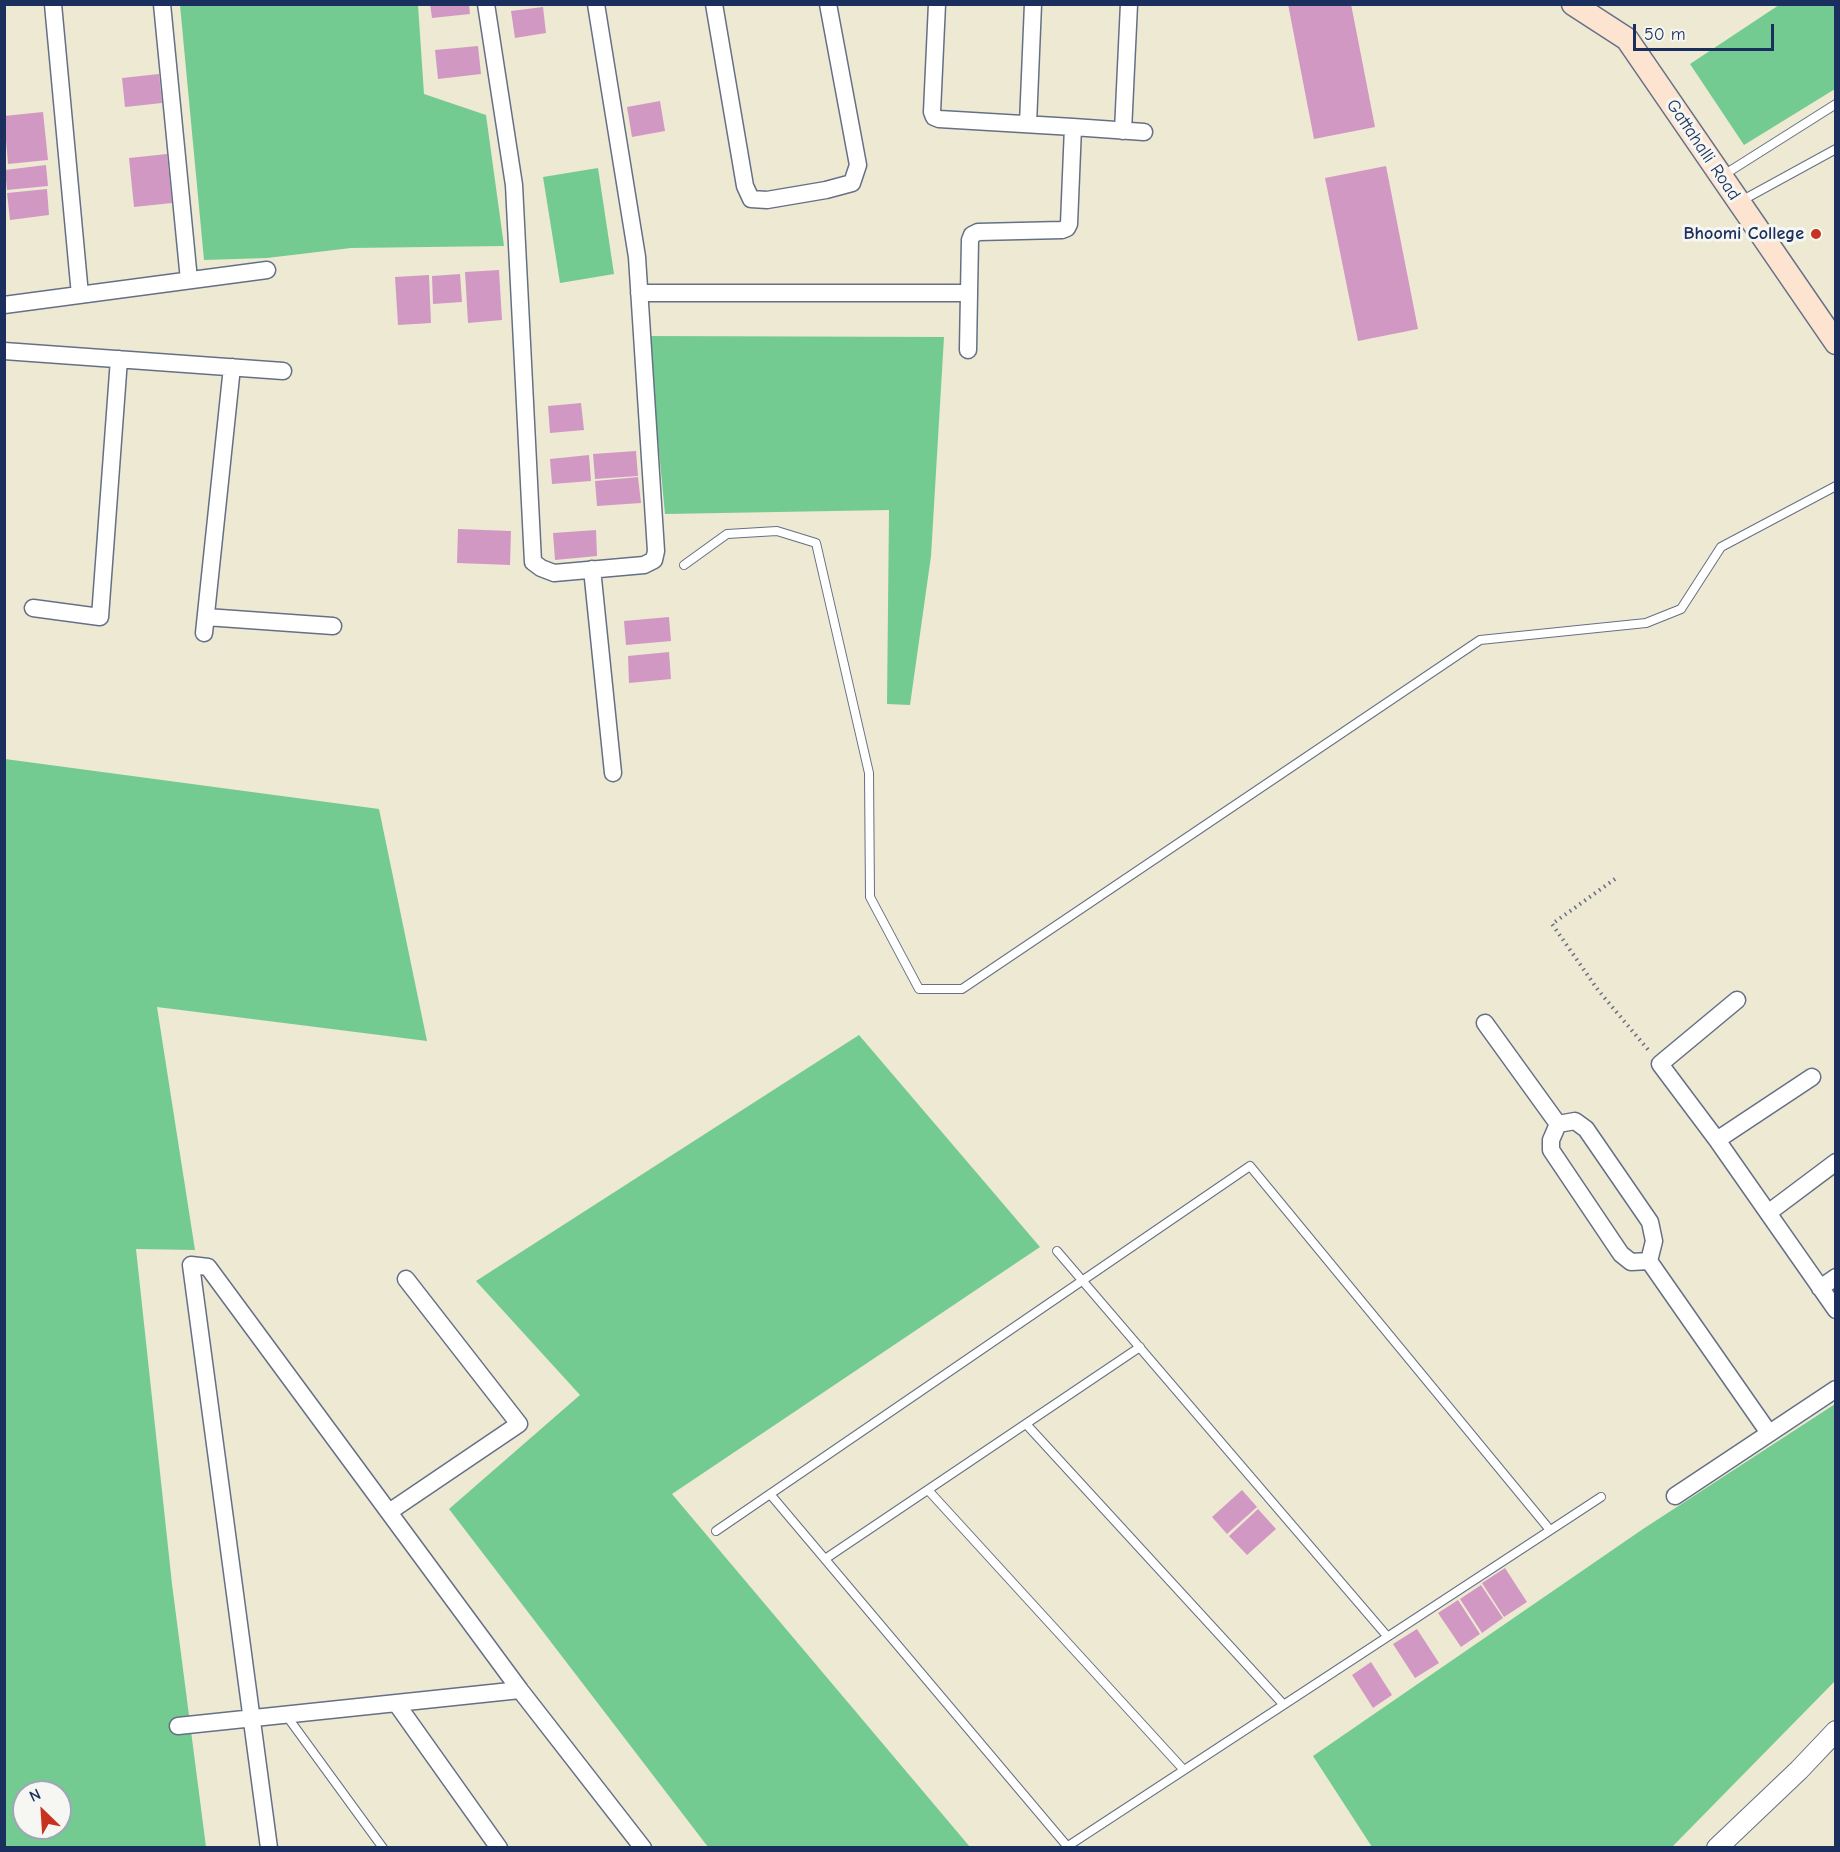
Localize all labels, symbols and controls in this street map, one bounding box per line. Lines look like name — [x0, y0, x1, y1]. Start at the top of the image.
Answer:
scale bar — [1636, 12, 1777, 50]
text: 50 m — [1644, 24, 1686, 45]
street label: Gattahalli Road — [1661, 95, 1745, 205]
place label: Bhoomi College — [1684, 223, 1804, 245]
marker: Bhoomi College — [1809, 227, 1823, 241]
north arrow — [12, 1780, 72, 1840]
text: N — [27, 1785, 44, 1806]

